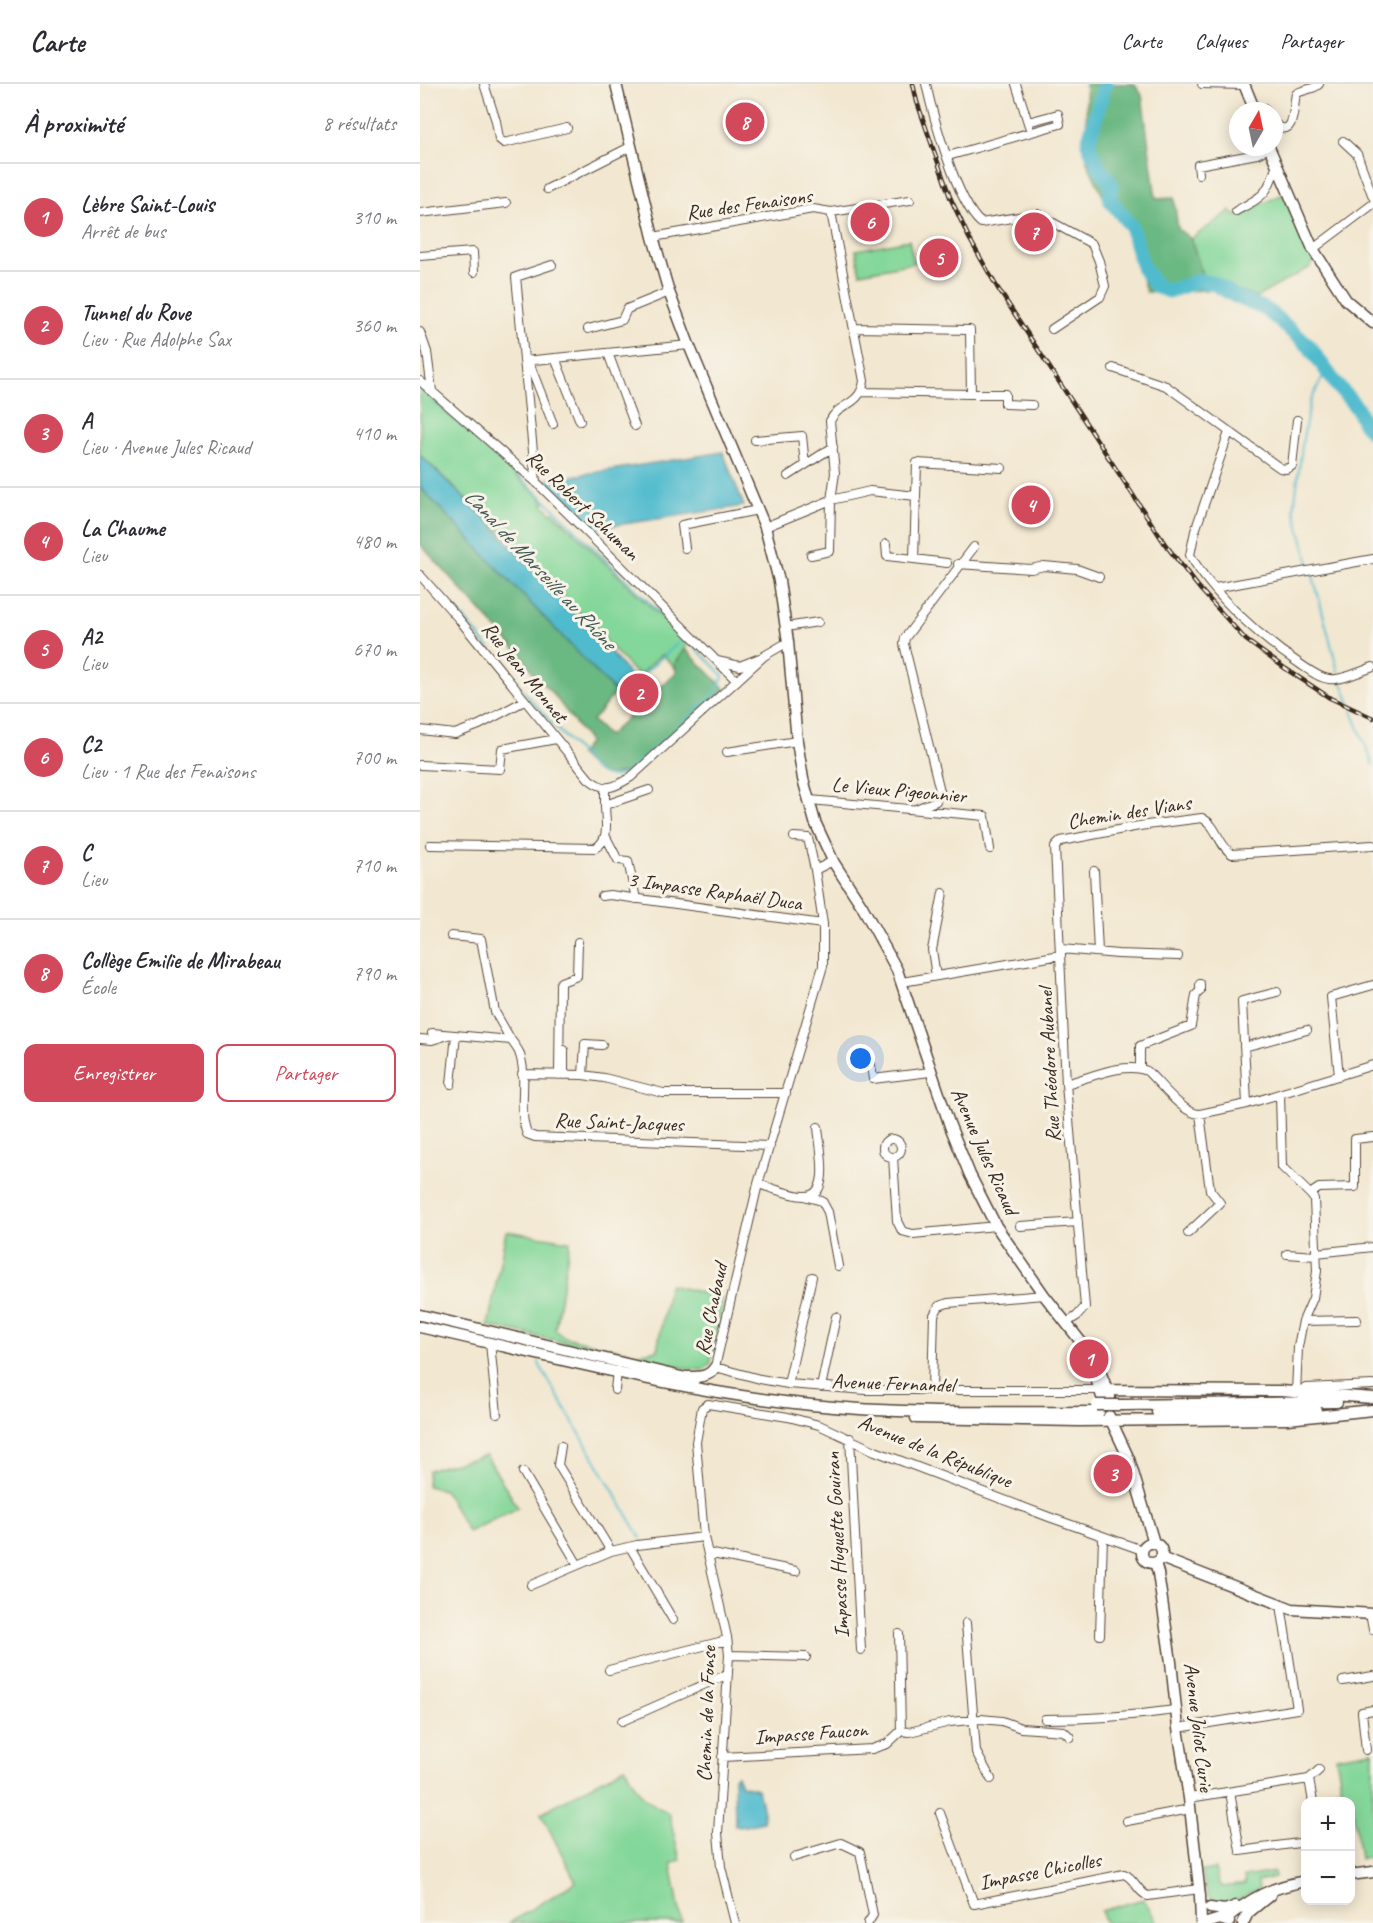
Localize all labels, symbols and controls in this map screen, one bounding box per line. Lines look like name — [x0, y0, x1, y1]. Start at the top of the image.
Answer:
text: Carte — [30, 24, 85, 59]
text: Carte — [1121, 28, 1162, 54]
text: Calques — [1195, 28, 1247, 54]
text: Partager — [1280, 28, 1343, 54]
pin: 8 — [726, 99, 764, 144]
north arrow — [1229, 102, 1283, 156]
text: À proximité — [24, 107, 123, 140]
text: 8 résultats — [323, 111, 396, 136]
street label: Rue des Fenaisons — [684, 182, 815, 226]
text: Lèbre Saint-Louis — [81, 191, 214, 219]
pin: 6 — [850, 200, 890, 244]
text: 1 — [39, 205, 48, 230]
text: 310 m — [353, 205, 396, 230]
pin: 7 — [1014, 210, 1054, 254]
text: Arrêt de bus — [81, 219, 165, 244]
pin: 5 — [920, 236, 958, 280]
text: Tunnel du Rove — [81, 299, 191, 327]
text: 2 — [39, 313, 48, 338]
text: 360 m — [353, 313, 396, 338]
text: Lieu · Rue Adolphe Sax — [81, 327, 231, 352]
text: A — [81, 407, 92, 435]
text: 3 — [39, 421, 48, 446]
text: 410 m — [353, 421, 396, 446]
text: Lieu · Avenue Jules Ricaud — [81, 435, 251, 460]
street label: Rue Robert Schuman — [521, 444, 646, 566]
pin: 4 — [1012, 482, 1050, 528]
water label: Canal de Marseille au Rhône — [458, 483, 624, 658]
text: La Chaume — [81, 515, 165, 543]
text: 4 — [39, 529, 48, 554]
text: 480 m — [353, 529, 396, 554]
text: Lieu — [81, 543, 107, 568]
street label: Rue Jean Monnet — [476, 616, 575, 729]
text: A2 — [81, 623, 102, 651]
text: 5 — [39, 637, 48, 662]
text: 670 m — [353, 637, 396, 662]
text: Lieu — [81, 651, 107, 676]
pin: 2 — [620, 670, 658, 716]
text: C2 — [81, 731, 101, 759]
text: 6 — [39, 745, 48, 770]
text: 700 m — [353, 745, 396, 770]
text: Lieu · 1 Rue des Fenaisons — [81, 759, 255, 784]
street label: Le Vieux Pigeonnier — [831, 771, 969, 809]
street label: Chemin des Vians — [1066, 789, 1194, 835]
text: C — [81, 839, 92, 867]
text: 7 — [39, 853, 48, 878]
text: 710 m — [353, 853, 396, 878]
street label: 3 Impasse Raphaël Duca — [626, 866, 805, 916]
text: Lieu — [81, 867, 107, 892]
text: Collège Emilie de Mirabeau — [81, 947, 280, 975]
text: 8 — [39, 961, 48, 986]
text: 790 m — [353, 961, 396, 986]
text: École — [81, 975, 116, 1000]
street label: Rue Théodore Aubanel — [1032, 984, 1066, 1143]
button: Enregistrer — [24, 1044, 204, 1102]
button: Partager — [216, 1044, 396, 1102]
your location — [846, 1044, 875, 1073]
street label: Avenue Jules Ricaud — [945, 1083, 1026, 1221]
street label: Rue Saint-Jacques — [554, 1107, 686, 1137]
street label: Rue Chabaud — [689, 1258, 734, 1357]
pin: 1 — [1070, 1336, 1108, 1382]
street label: Avenue Fernandel — [831, 1368, 958, 1398]
street label: Avenue de la République — [854, 1408, 1018, 1494]
street label: Impasse Huguette Gouiran — [819, 1451, 855, 1639]
pin: 3 — [1094, 1452, 1132, 1496]
street label: Chemin de la Fonse — [691, 1645, 721, 1782]
street label: Avenue Joliot Curie — [1178, 1661, 1220, 1794]
street label: Impasse Faucon — [754, 1716, 870, 1750]
map controls — [1301, 1797, 1355, 1905]
button: + — [1301, 1797, 1355, 1851]
street label: Impasse Chicolles — [977, 1846, 1105, 1896]
button: − — [1301, 1851, 1355, 1905]

